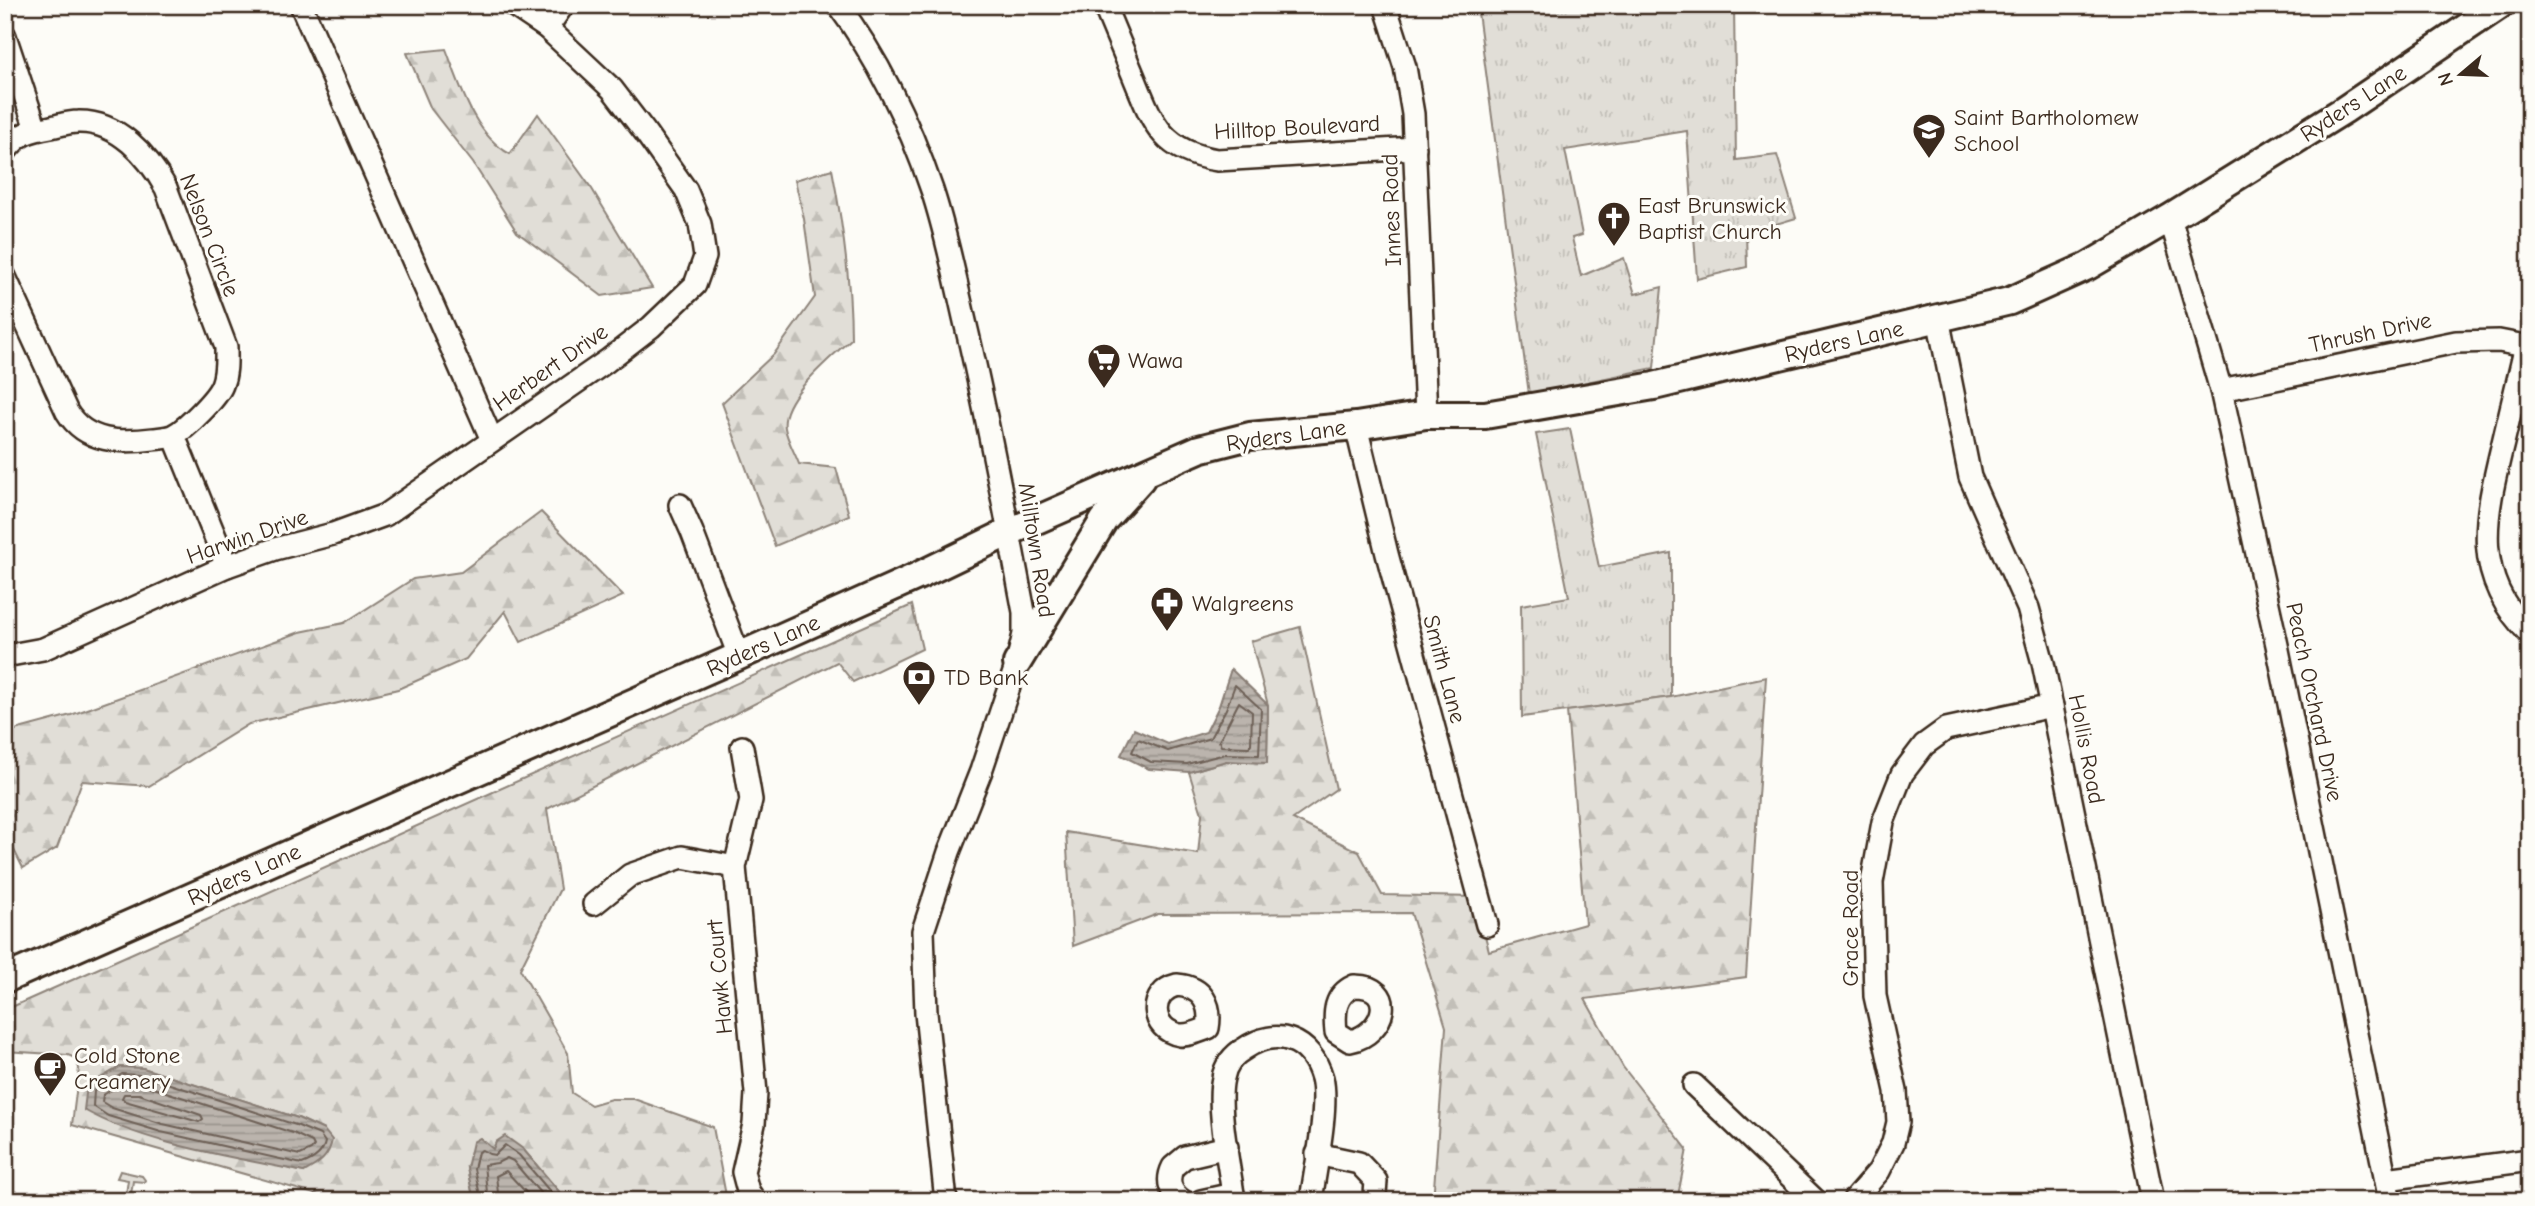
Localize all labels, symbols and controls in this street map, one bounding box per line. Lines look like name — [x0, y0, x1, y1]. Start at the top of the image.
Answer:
north arrow — [2426, 38, 2496, 108]
street label: Ryders Lane — [2295, 59, 2411, 148]
text: N — [2433, 70, 2458, 89]
place label: Saint Bartholomew School — [1954, 104, 2139, 157]
street label: Hilltop Boulevard — [1213, 110, 1381, 145]
school or university icon: Saint Bartholomew School — [1910, 111, 1948, 160]
street label: Innes Road — [1376, 153, 1407, 267]
street label: Nelson Circle — [174, 170, 245, 300]
place label: East Brunswick Baptist Church — [1638, 192, 1786, 245]
church icon: East Brunswick Baptist Church — [1595, 199, 1633, 248]
street label: Thrush Drive — [2307, 306, 2434, 359]
street label: Ryders Lane — [1782, 315, 1906, 368]
street label: Herbert Drive — [488, 318, 613, 417]
supermarket icon: Wawa — [1085, 341, 1123, 390]
place label: Wawa — [1128, 347, 1183, 374]
street label: Ryders Lane — [1224, 414, 1348, 457]
street label: Milltown Road — [1013, 481, 1060, 619]
street label: Harwin Drive — [183, 503, 311, 570]
pharmacy icon: Walgreens — [1148, 584, 1186, 633]
place label: Walgreens — [1192, 590, 1294, 617]
street label: Peach Orchard Drive — [2280, 600, 2349, 804]
street label: Ryders Lane — [702, 609, 824, 682]
street label: Smith Lane — [1417, 612, 1472, 726]
bank icon: TD Bank — [900, 658, 938, 707]
place label: TD Bank — [944, 664, 1028, 691]
street label: Hollis Road — [2063, 692, 2110, 806]
street label: Ryders Lane — [183, 838, 305, 911]
street label: Grace Road — [1837, 870, 1864, 986]
street label: Hawk Court — [701, 917, 738, 1035]
place label: Cold Stone Creamery — [74, 1042, 180, 1095]
cafe icon: Cold Stone Creamery — [31, 1049, 69, 1098]

